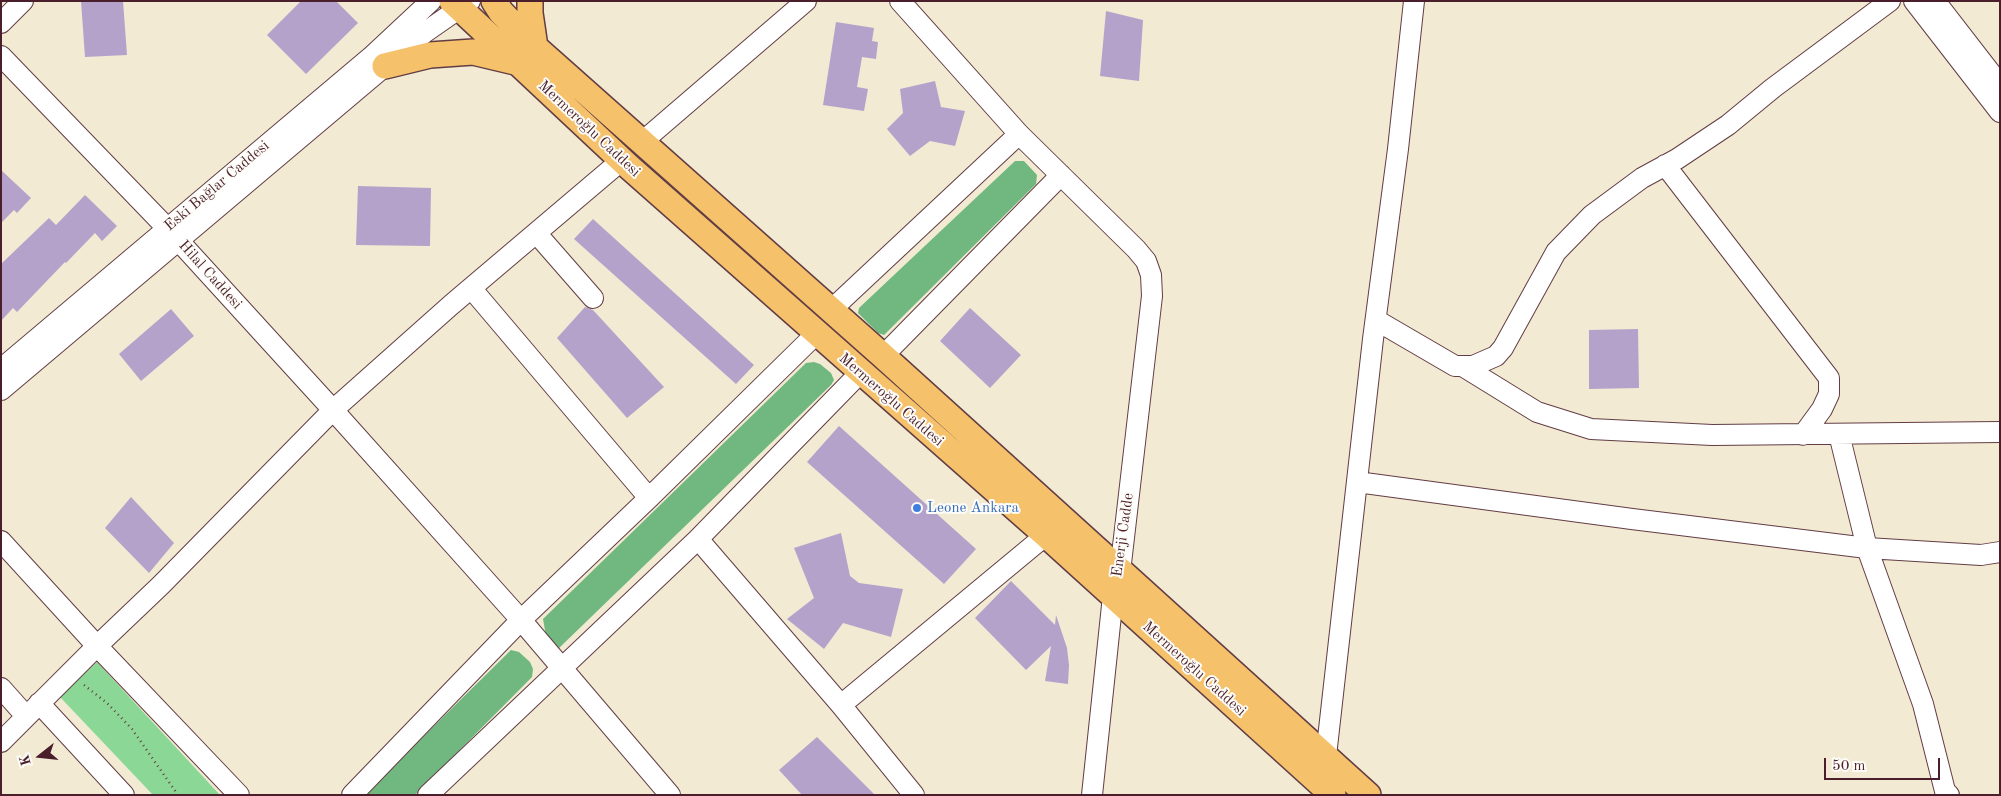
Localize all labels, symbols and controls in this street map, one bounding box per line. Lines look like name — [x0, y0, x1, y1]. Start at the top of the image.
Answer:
street label: Mermeroğlu Caddesi — [534, 77, 644, 181]
street label: Eski Bağlar Caddesi — [161, 137, 273, 235]
street label: Hilal Caddesi — [174, 237, 246, 313]
street label: Mermeroğlu Caddesi — [835, 350, 947, 450]
street label: Enerji Cadde — [1108, 492, 1138, 578]
place label: Leone Ankara — [927, 499, 1019, 517]
marker: Leone Ankara — [911, 502, 923, 514]
street label: Mermeroğlu Caddesi — [1139, 618, 1249, 720]
north arrow — [15, 731, 65, 781]
scale bar — [1826, 748, 1942, 780]
text: K — [17, 753, 34, 767]
text: 50 m — [1832, 759, 1866, 774]

